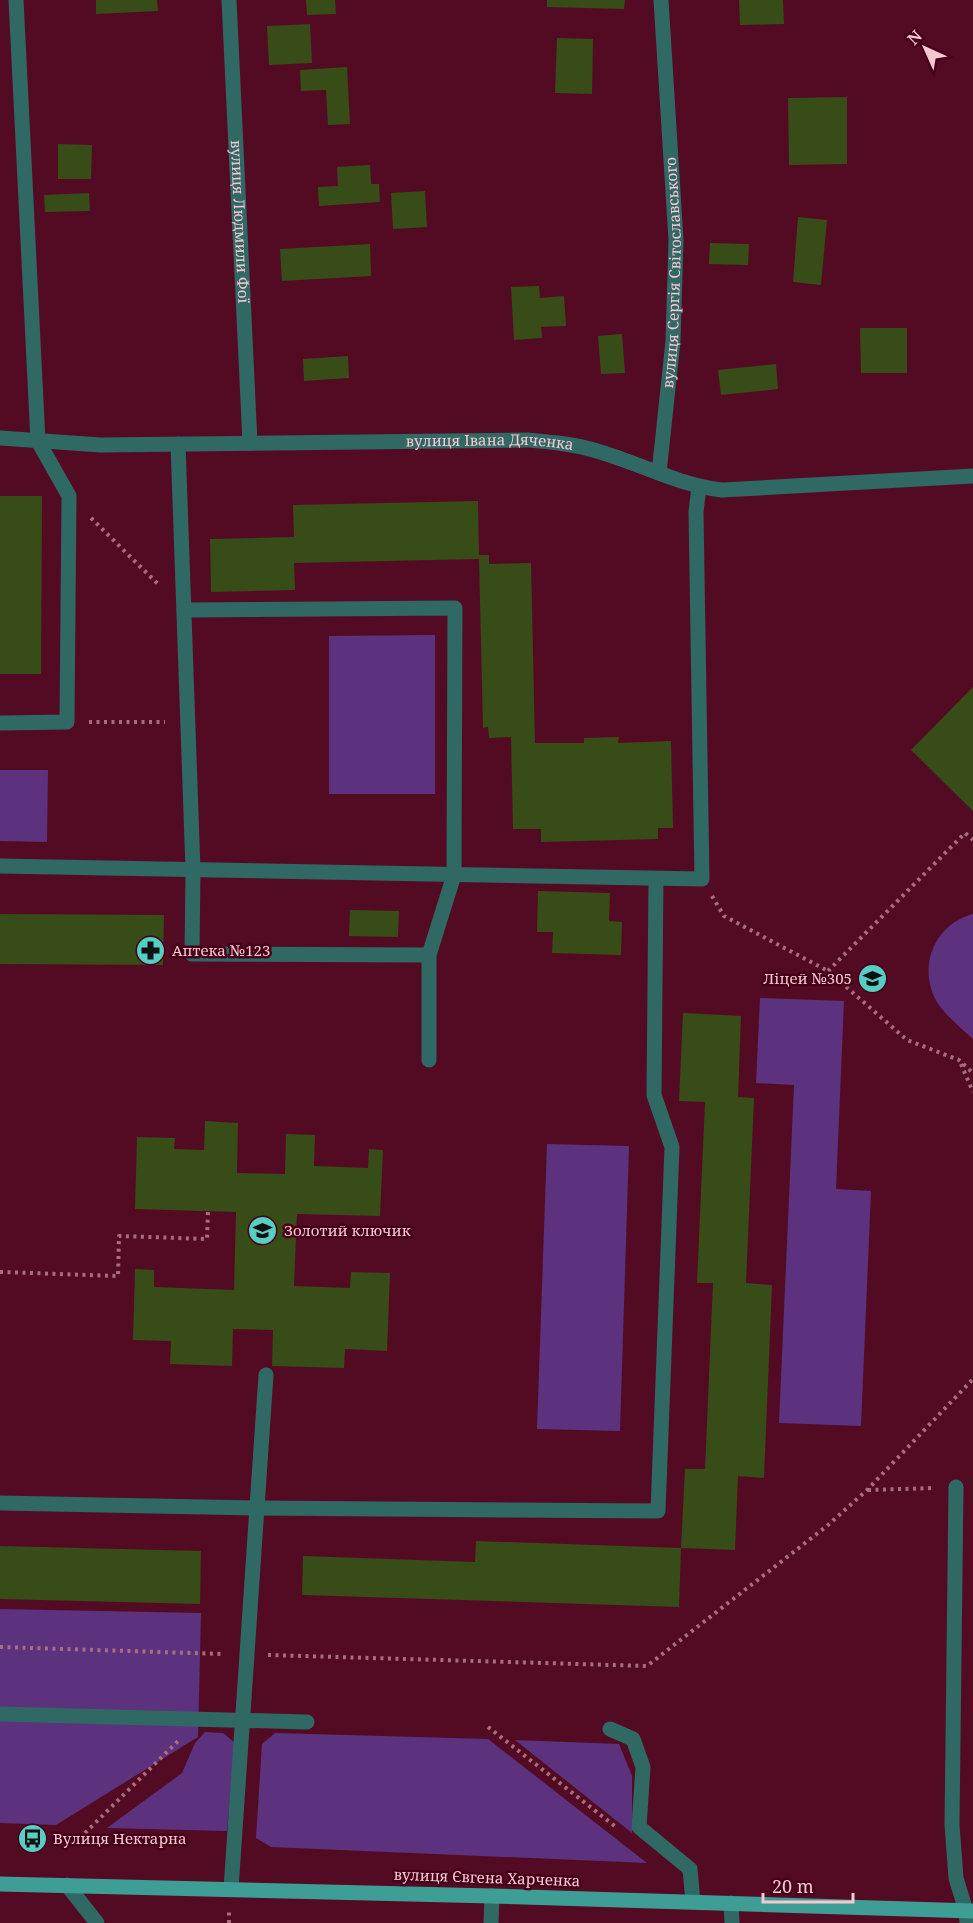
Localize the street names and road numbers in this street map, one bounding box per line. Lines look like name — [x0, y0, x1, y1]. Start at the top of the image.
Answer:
street label: вулиця Людмили Фої — [227, 139, 254, 304]
street label: вулиця Сергія Світославського — [657, 157, 685, 389]
street label: вулиця Івана Дяченка — [405, 429, 575, 454]
street label: вулиця Євгена Харченка — [393, 1864, 581, 1890]

